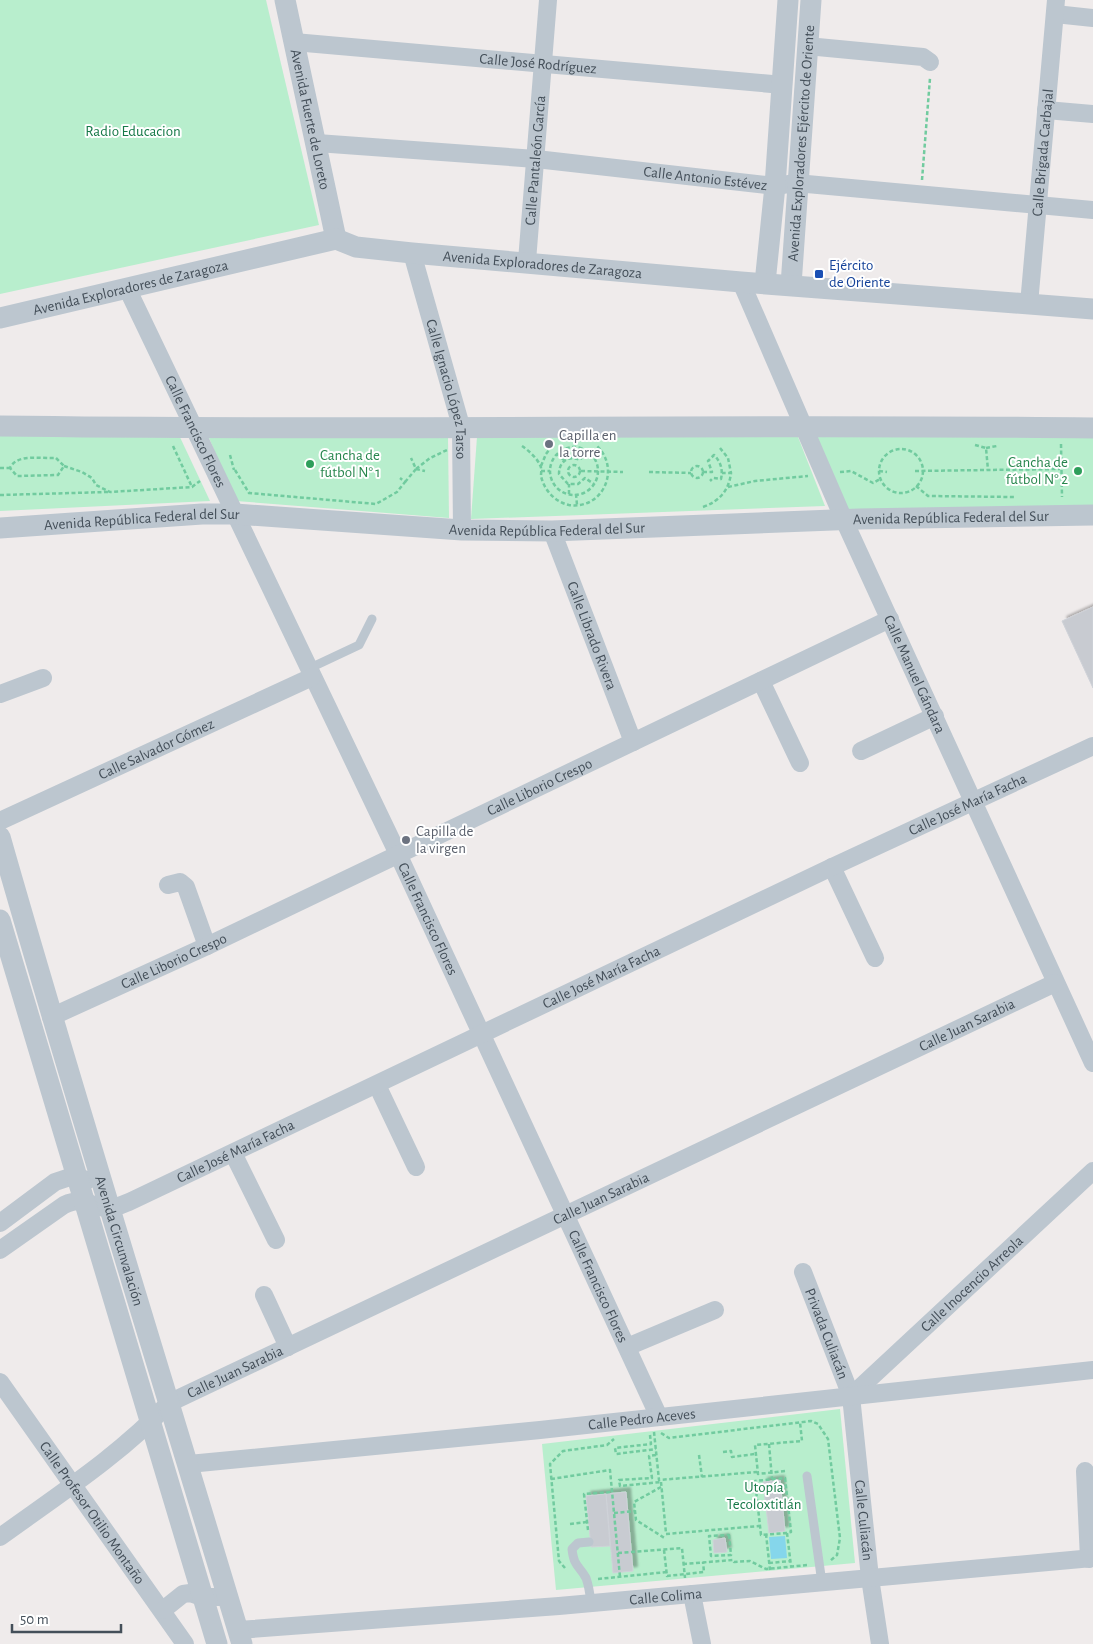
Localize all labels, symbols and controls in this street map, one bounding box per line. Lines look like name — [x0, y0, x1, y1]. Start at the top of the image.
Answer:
street label: Avenida Exploradores Ejército de Oriente — [785, 25, 817, 262]
street label: Avenida Fuerte de Loreto — [288, 48, 333, 191]
street label: Calle José Rodríguez — [479, 51, 597, 76]
street label: Calle Brigada Carbajal — [1029, 88, 1056, 217]
street label: Calle Pantaleón García — [522, 95, 548, 226]
park label: Radio Educacion — [85, 124, 181, 139]
street label: Calle Antonio Estévez — [643, 164, 768, 193]
street label: Avenida Exploradores de Zaragoza — [442, 248, 643, 281]
street label: Avenida Exploradores de Zaragoza — [31, 257, 230, 318]
place label: Ejército de Oriente — [829, 258, 890, 290]
marker: Ejército de Oriente — [813, 268, 825, 280]
street label: Calle Ignacio López Tarso — [424, 317, 469, 459]
street label: Calle Francisco Flores — [163, 373, 229, 490]
place label: Capilla en la torre — [559, 428, 616, 460]
marker: Capilla en la torre — [543, 438, 555, 450]
place label: Cancha de fútbol N° 1 — [320, 448, 381, 480]
place label: Cancha de fútbol N° 2 — [1006, 455, 1068, 487]
marker: Cancha de fútbol N° 1 — [304, 458, 316, 470]
marker: Cancha de fútbol N° 2 — [1072, 465, 1084, 477]
street label: Avenida República Federal del Sur — [43, 506, 240, 532]
street label: Avenida República Federal del Sur — [852, 508, 1049, 527]
street label: Avenida República Federal del Sur — [448, 520, 645, 539]
street label: Calle Librado Rivera — [565, 579, 620, 692]
street label: Calle Manuel Gándara — [881, 613, 948, 736]
street label: Calle Salvador Gómez — [96, 716, 216, 782]
street label: Calle Liborio Crespo — [485, 755, 594, 818]
street label: Calle José María Facha — [906, 770, 1029, 838]
place label: Capilla de la virgen — [416, 824, 474, 856]
marker: Capilla de la virgen — [400, 834, 412, 846]
street label: Calle Francisco Flores — [396, 860, 461, 977]
street label: Calle Liborio Crespo — [119, 930, 229, 992]
street label: Calle José María Facha — [540, 943, 662, 1011]
street label: Calle Juan Sarabia — [917, 996, 1017, 1054]
street label: Calle José María Facha — [174, 1117, 297, 1186]
street label: Calle Juan Sarabia — [551, 1169, 651, 1227]
street label: Avenida Circunvalación — [93, 1174, 146, 1308]
street label: Calle Francisco Flores — [566, 1228, 631, 1345]
street label: Calle Inocencio Arreola — [918, 1233, 1026, 1335]
street label: Privada Culiacán — [802, 1286, 851, 1381]
street label: Calle Juan Sarabia — [185, 1343, 285, 1401]
street label: Calle Pedro Aceves — [587, 1406, 696, 1432]
street label: Calle Profesor Otilio Montaño — [37, 1439, 148, 1587]
street label: Calle Culiacán — [852, 1479, 876, 1562]
park label: Utopía Tecoloxtitlán — [726, 1480, 802, 1512]
street label: Calle Colima — [629, 1586, 703, 1607]
scale bar — [12, 1602, 121, 1634]
text: 50 m — [20, 1612, 49, 1627]

